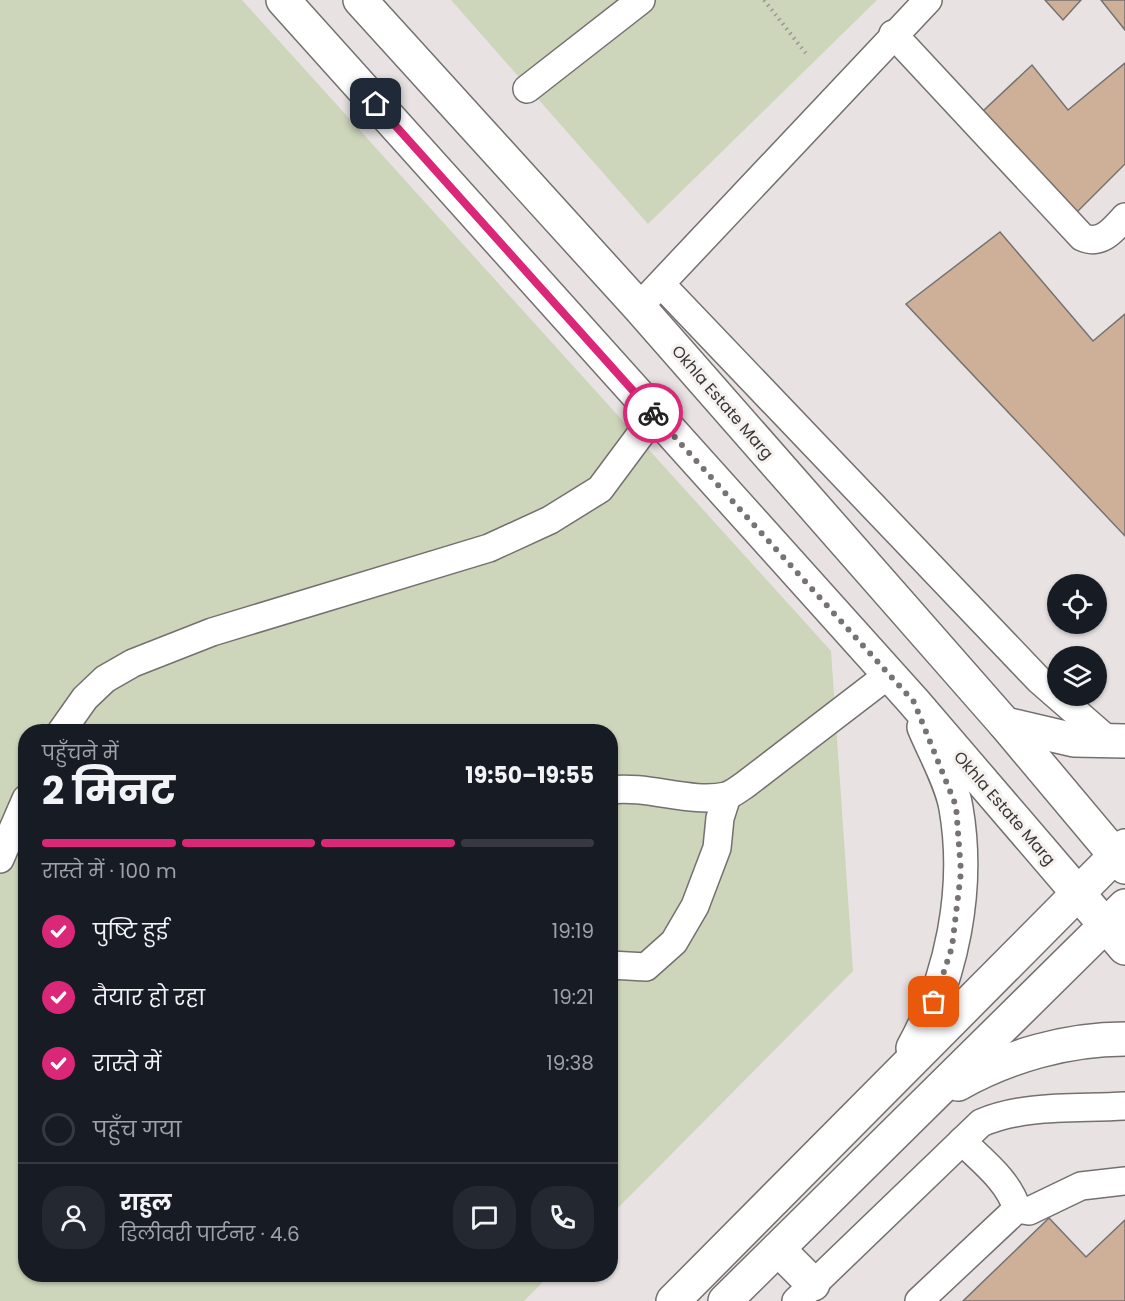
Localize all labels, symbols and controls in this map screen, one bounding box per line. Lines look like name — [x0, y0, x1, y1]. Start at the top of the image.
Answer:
pin — [350, 78, 401, 129]
icon: home — [359, 87, 392, 120]
street label: Okhla Estate Marg — [666, 340, 779, 464]
courier — [623, 383, 683, 443]
icon: bike — [637, 397, 670, 430]
map controls — [1047, 574, 1107, 706]
button: locate — [1047, 574, 1107, 634]
button: layers — [1047, 646, 1107, 706]
text: पहुँचने में — [42, 739, 118, 767]
street label: Okhla Estate Marg — [948, 746, 1061, 870]
text: 19:50–19:55 — [465, 760, 594, 791]
text: 2 मिनट — [42, 763, 175, 818]
text: रास्ते में · 100 m — [42, 857, 176, 885]
icon: check — [42, 915, 75, 948]
text: पुष्टि हुई — [93, 916, 168, 947]
text: 19:19 — [552, 917, 594, 945]
pin — [908, 976, 959, 1027]
icon: check — [42, 981, 75, 1014]
text: तैयार हो रहा — [93, 982, 205, 1013]
text: 19:21 — [553, 983, 594, 1011]
icon: bag — [917, 985, 950, 1018]
icon: check — [42, 1047, 75, 1080]
text: रास्ते में — [93, 1048, 161, 1079]
text: 19:38 — [546, 1049, 594, 1077]
text: पहुँच गया — [93, 1114, 181, 1145]
button: person — [42, 1186, 105, 1249]
button: chat — [453, 1186, 516, 1249]
button: phone — [531, 1186, 594, 1249]
text: राहुल — [120, 1187, 172, 1218]
text: डिलीवरी पार्टनर · 4.6 — [120, 1220, 300, 1248]

